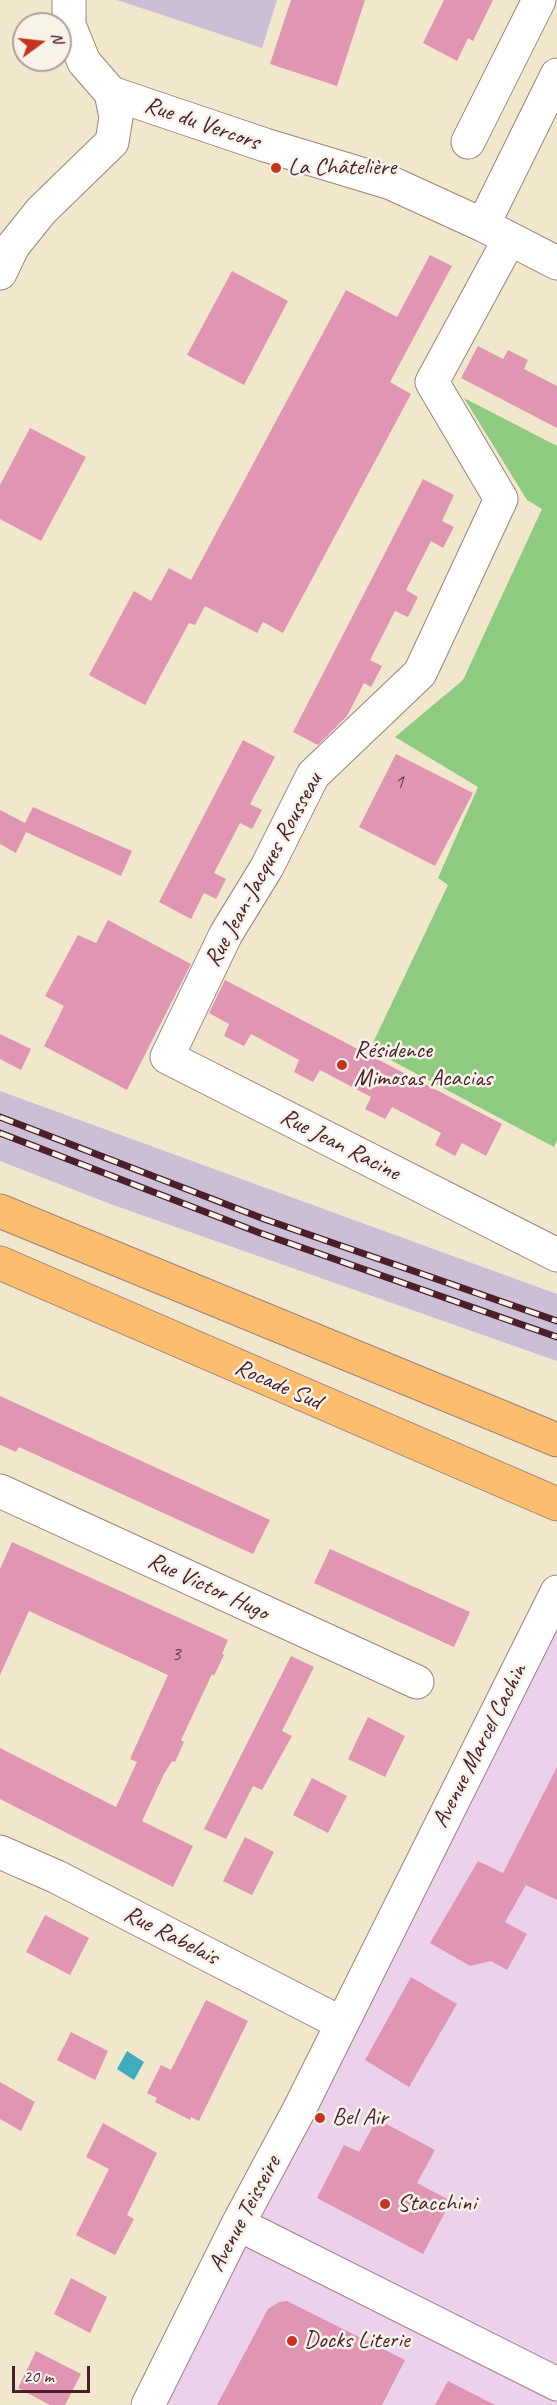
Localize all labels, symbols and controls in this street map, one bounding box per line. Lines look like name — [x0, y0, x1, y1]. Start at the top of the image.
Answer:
north arrow — [12, 12, 72, 72]
text: N — [47, 30, 68, 45]
street label: Rue du Vercors — [141, 91, 263, 157]
place label: La Châtelière — [288, 154, 396, 182]
marker: La Châtelière — [269, 161, 283, 175]
street label: Rue Jean-Jacques Rousseau — [199, 768, 329, 972]
house number: 1 — [394, 769, 404, 795]
place label: Résidence Mimosas Acacias — [354, 1037, 492, 1093]
marker: Résidence Mimosas Acacias — [335, 1058, 349, 1072]
street label: Rue Jean Racine — [275, 1103, 405, 1187]
street label: Rocade Sud — [230, 1353, 326, 1417]
street label: Rue Victor Hugo — [143, 1547, 273, 1627]
house number: 3 — [171, 1641, 181, 1667]
street label: Avenue Marcel Cachin — [426, 1659, 534, 1833]
street label: Rue Rabelais — [119, 1900, 223, 1972]
place label: Bel Air — [332, 2104, 388, 2132]
marker: Bel Air — [313, 2111, 327, 2125]
street label: Avenue Teisseire — [202, 2151, 288, 2277]
place label: Stacchini — [397, 2190, 476, 2218]
marker: Stacchini — [378, 2197, 392, 2211]
place label: Docks Literie — [304, 2327, 409, 2355]
marker: Docks Literie — [285, 2334, 299, 2348]
scale bar — [15, 2354, 93, 2392]
text: 20 m — [23, 2365, 54, 2387]

